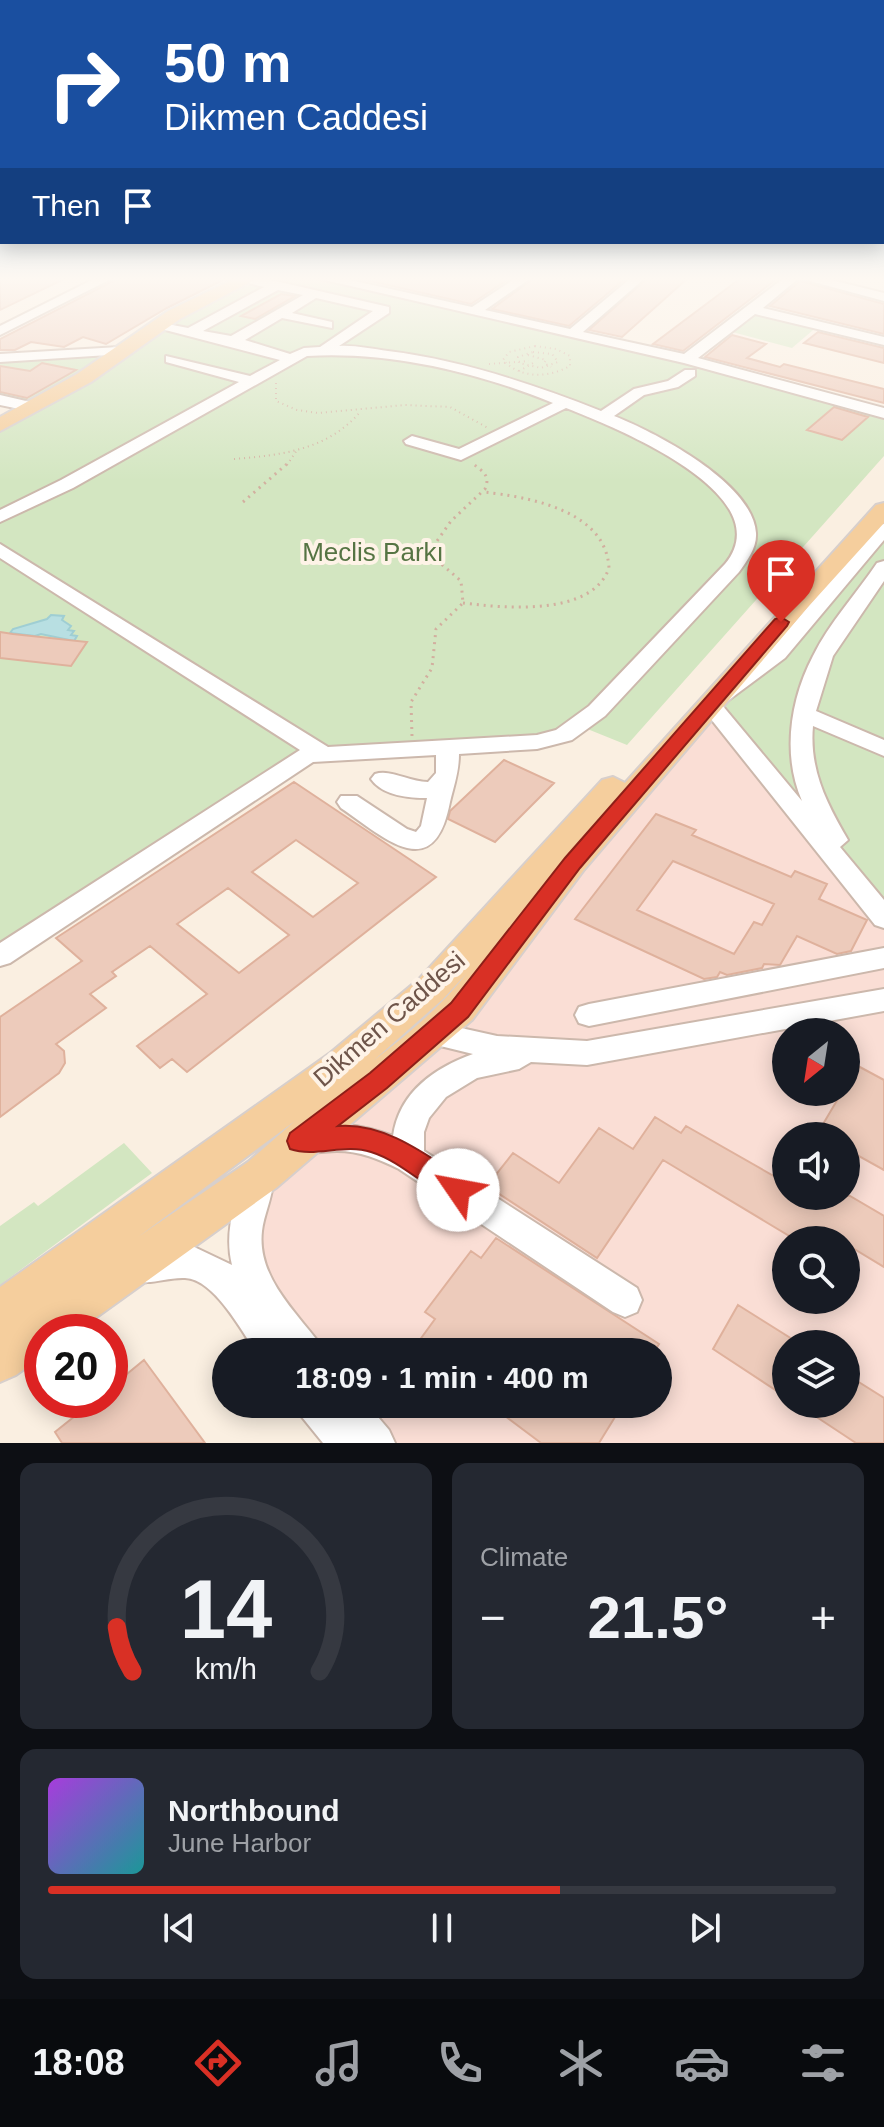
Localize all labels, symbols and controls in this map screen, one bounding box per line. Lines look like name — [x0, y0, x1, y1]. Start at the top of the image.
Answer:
text: 50 m — [164, 31, 292, 94]
icon: right — [32, 32, 136, 136]
text: Dikmen Caddesi — [164, 97, 428, 138]
icon: arrive — [116, 184, 160, 228]
text: Then — [32, 189, 100, 222]
park label: Meclis Parkı — [302, 537, 444, 567]
pin — [747, 540, 815, 622]
icon: arrive — [759, 552, 803, 596]
street label: Dikmen Caddesi — [307, 945, 471, 1093]
north arrow — [772, 1018, 860, 1106]
map controls — [772, 1018, 860, 1418]
button: sound — [772, 1122, 860, 1210]
position arrow — [416, 1148, 500, 1232]
button: search — [772, 1226, 860, 1314]
speed limit sign: 20 — [24, 1314, 128, 1418]
button: layers — [772, 1330, 860, 1418]
text: 18:09 · 1 min · 400 m — [295, 1361, 589, 1394]
text: Climate — [480, 1542, 568, 1572]
text: 14 — [180, 1563, 272, 1656]
text: 21.5° — [588, 1584, 728, 1651]
text: − — [480, 1593, 506, 1642]
text: + — [810, 1593, 836, 1642]
text: km/h — [195, 1653, 257, 1685]
text: Northbound — [168, 1794, 340, 1827]
text: June Harbor — [168, 1828, 311, 1858]
icon: previous — [157, 1906, 201, 1950]
icon: pause — [420, 1906, 464, 1950]
icon: next — [683, 1906, 727, 1950]
icon: directions — [190, 2035, 246, 2091]
icon: music — [311, 2035, 367, 2091]
icon: phone — [432, 2035, 488, 2091]
icon: climate — [553, 2035, 609, 2091]
icon: car — [674, 2035, 730, 2091]
icon: filters — [795, 2035, 851, 2091]
text: 18:08 — [33, 2042, 125, 2083]

